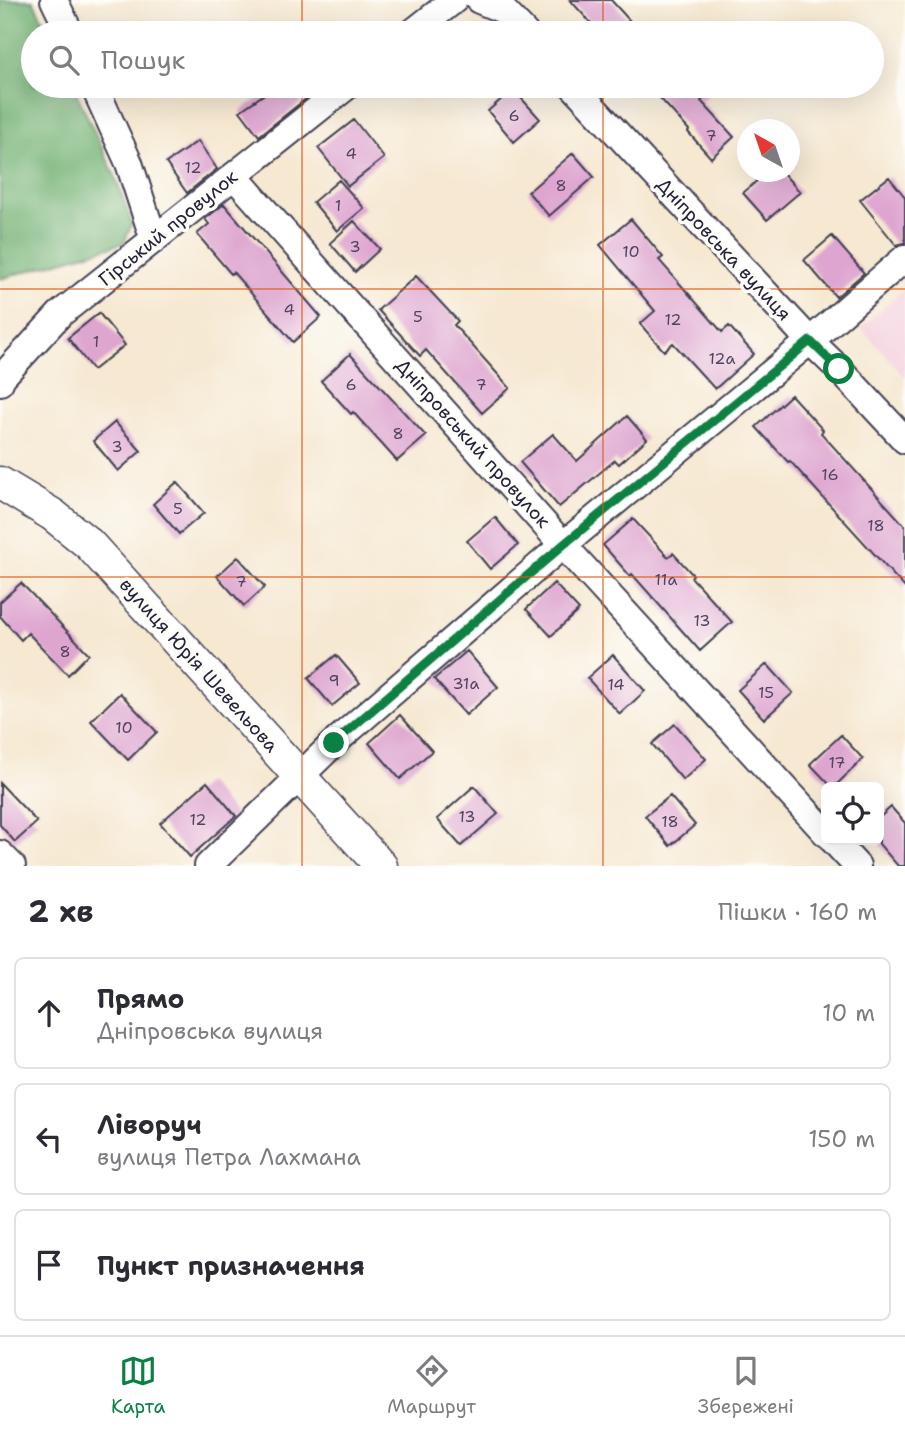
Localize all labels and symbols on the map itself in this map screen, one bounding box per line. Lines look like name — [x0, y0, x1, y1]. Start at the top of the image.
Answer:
house number: 6 — [508, 105, 520, 126]
north arrow — [737, 119, 800, 182]
house number: 7 — [705, 125, 717, 146]
house number: 4 — [345, 143, 357, 164]
house number: 12 — [184, 157, 202, 178]
street label: Гірський провулок — [93, 164, 243, 292]
street label: Дніпровська вулиця — [651, 172, 797, 326]
house number: 8 — [555, 175, 567, 196]
house number: 1 — [335, 195, 341, 216]
house number: 3 — [349, 236, 361, 257]
house number: 10 — [622, 241, 640, 262]
house number: 4 — [283, 299, 295, 320]
house number: 5 — [413, 306, 423, 327]
house number: 12 — [664, 309, 682, 330]
house number: 1 — [93, 331, 99, 352]
house number: 12а — [708, 348, 736, 369]
street label: Дніпровський провулок — [390, 353, 556, 533]
route start — [823, 353, 854, 384]
house number: 6 — [345, 374, 357, 395]
house number: 7 — [475, 374, 487, 395]
house number: 8 — [392, 423, 404, 444]
house number: 3 — [111, 436, 123, 457]
house number: 16 — [821, 464, 839, 485]
house number: 5 — [173, 498, 183, 519]
house number: 18 — [867, 515, 885, 536]
house number: 11а — [655, 569, 677, 590]
house number: 7 — [235, 571, 247, 592]
street label: вулиця Юрія Шевельова — [114, 573, 284, 758]
house number: 13 — [693, 610, 711, 631]
house number: 8 — [59, 641, 71, 662]
house number: 9 — [328, 670, 340, 691]
house number: 31а — [453, 673, 480, 694]
house number: 14 — [607, 674, 625, 695]
house number: 15 — [758, 682, 774, 703]
house number: 10 — [115, 717, 133, 738]
route end — [318, 727, 349, 758]
house number: 17 — [828, 752, 846, 773]
house number: 13 — [458, 806, 476, 827]
house number: 12 — [189, 809, 207, 830]
house number: 18 — [661, 811, 679, 832]

